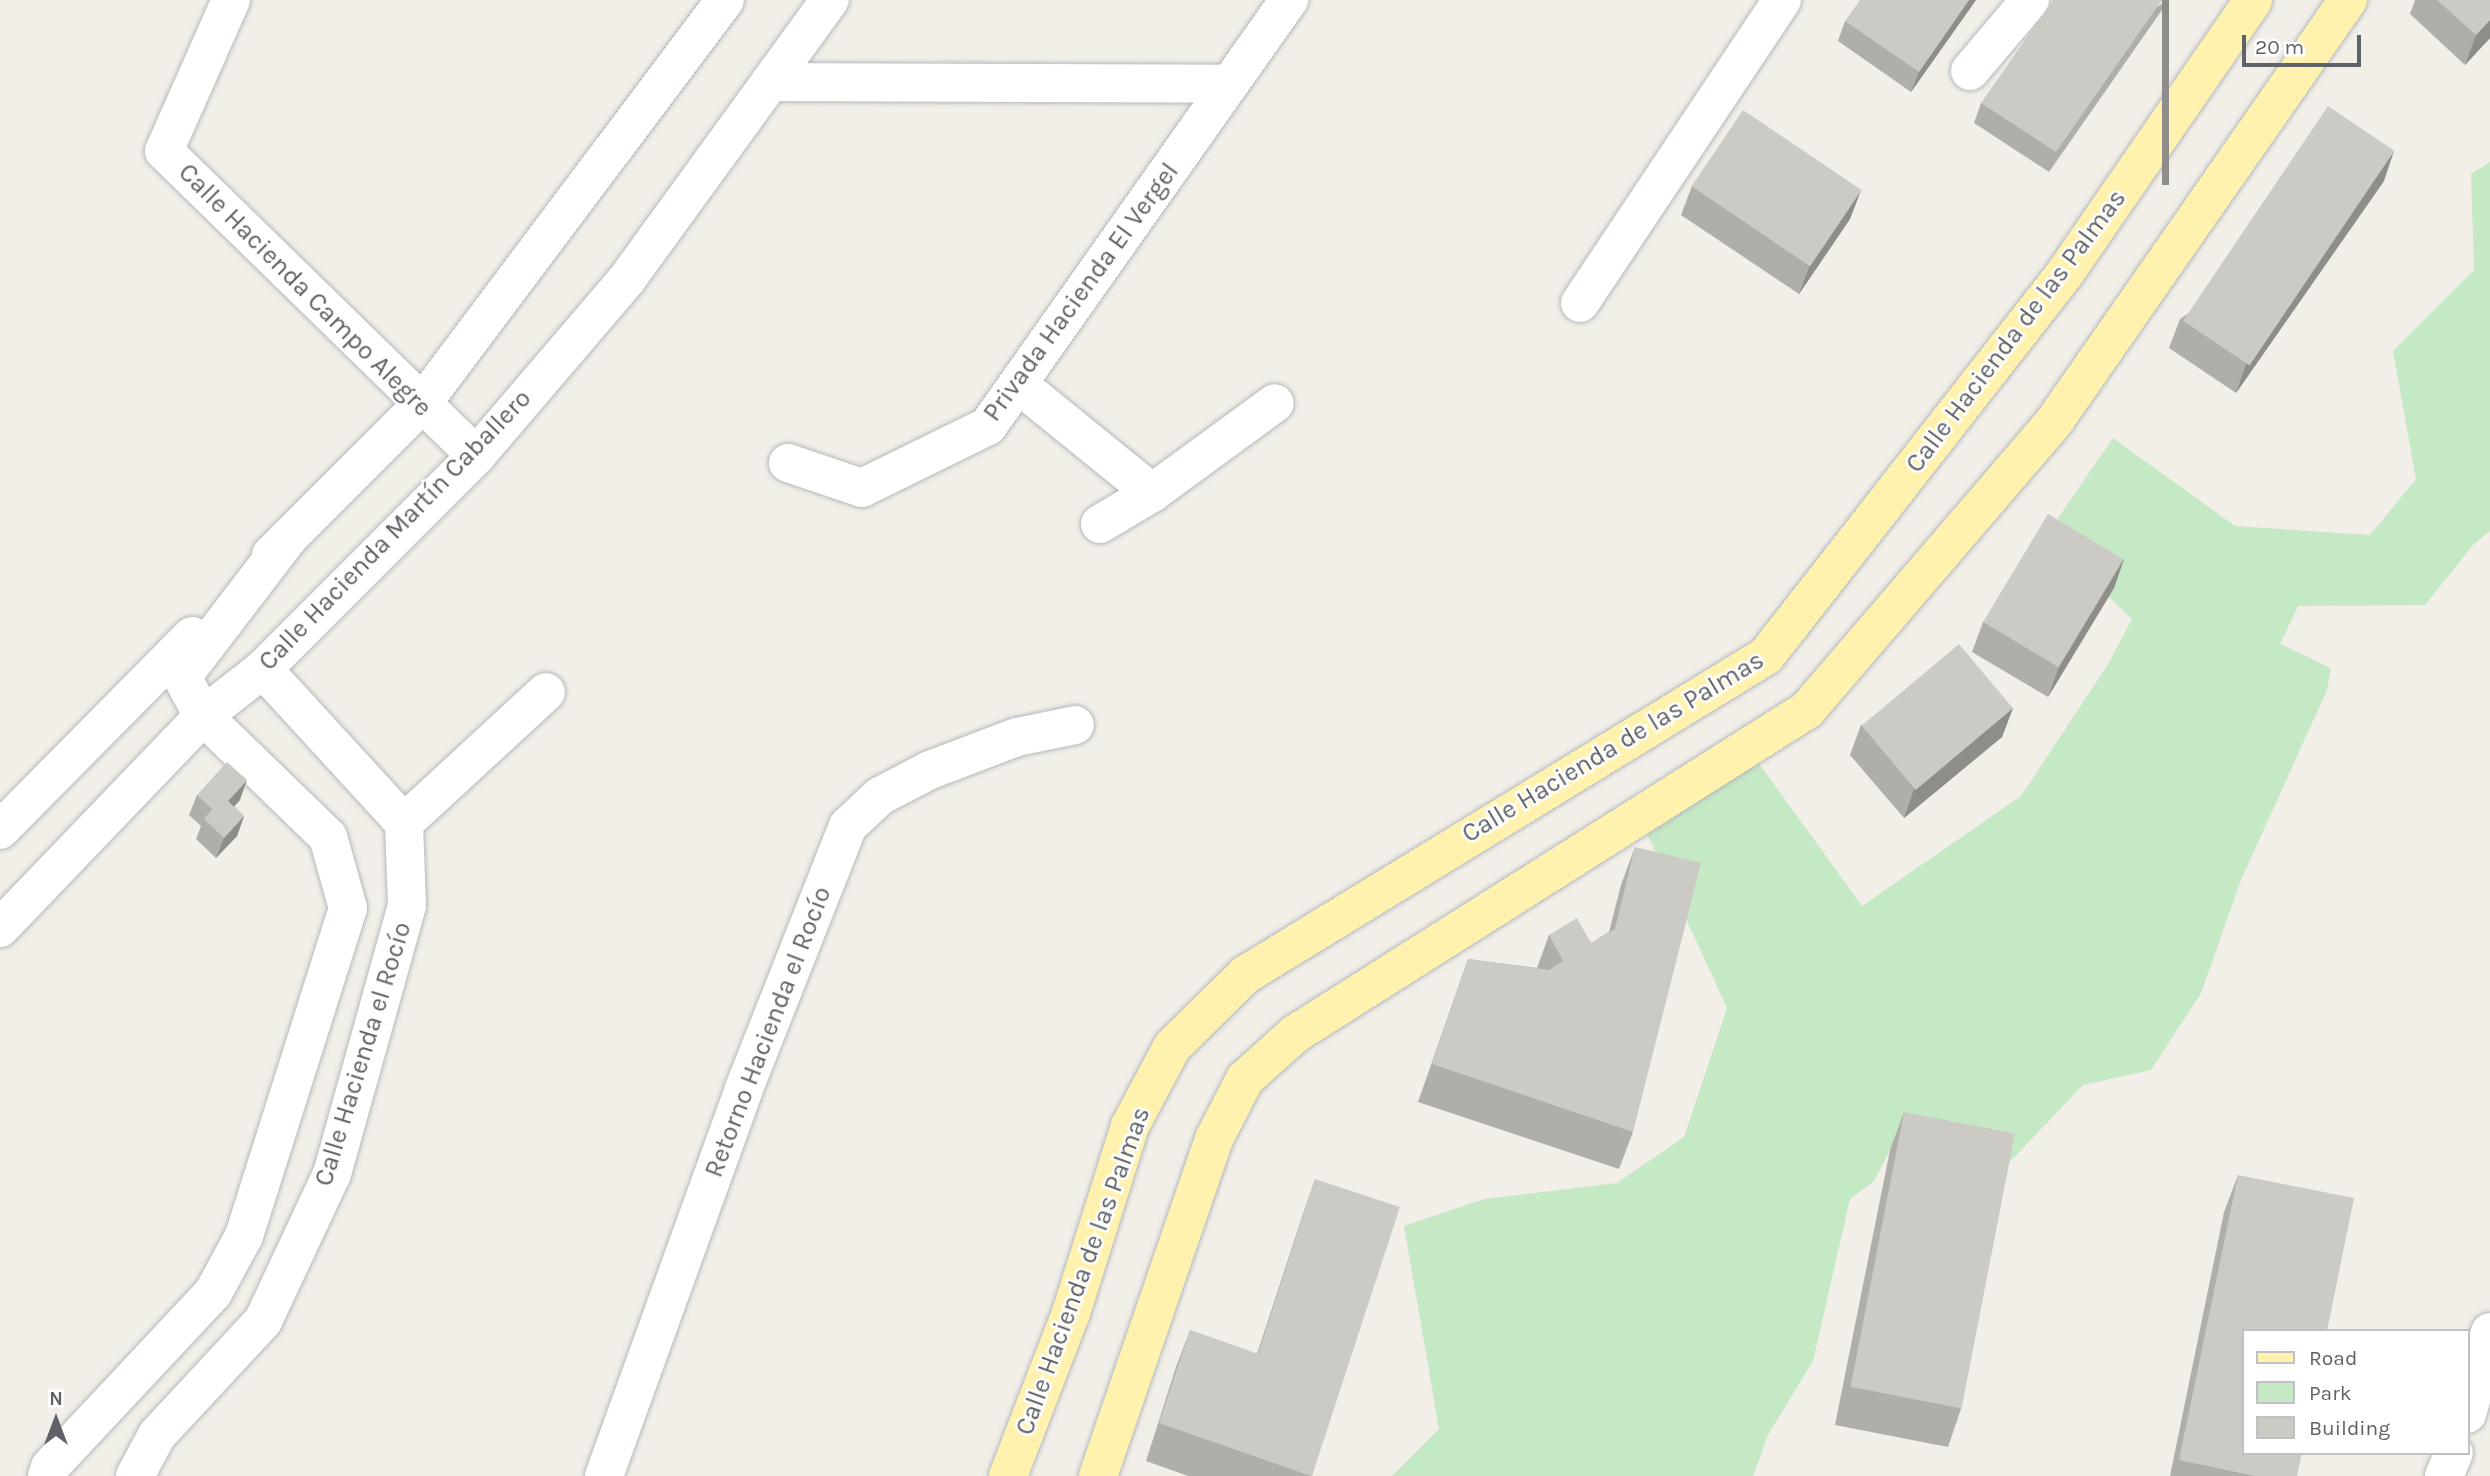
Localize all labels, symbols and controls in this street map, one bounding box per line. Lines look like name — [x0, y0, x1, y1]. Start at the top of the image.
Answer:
scale bar — [2245, 21, 2364, 65]
text: 20 m — [2255, 35, 2304, 59]
street label: Calle Hacienda Campo Alegre — [172, 157, 438, 423]
street label: Privada Hacienda El Vergel — [977, 157, 1185, 427]
street label: Calle Hacienda de las Palmas — [1899, 183, 2133, 479]
street label: Calle Hacienda Martín Caballero — [252, 383, 538, 677]
street label: Calle Hacienda de las Palmas — [1456, 644, 1770, 850]
street label: Retorno Hacienda el Rocío — [698, 882, 838, 1182]
street label: Calle Hacienda el Rocío — [308, 918, 418, 1190]
street label: Calle Hacienda de las Palmas — [1009, 1103, 1157, 1439]
legend — [2242, 1329, 2469, 1455]
text: Road — [2309, 1346, 2357, 1370]
text: Park — [2309, 1381, 2352, 1405]
north arrow — [21, 1385, 91, 1455]
text: N — [49, 1388, 63, 1410]
text: Building — [2309, 1416, 2390, 1440]

